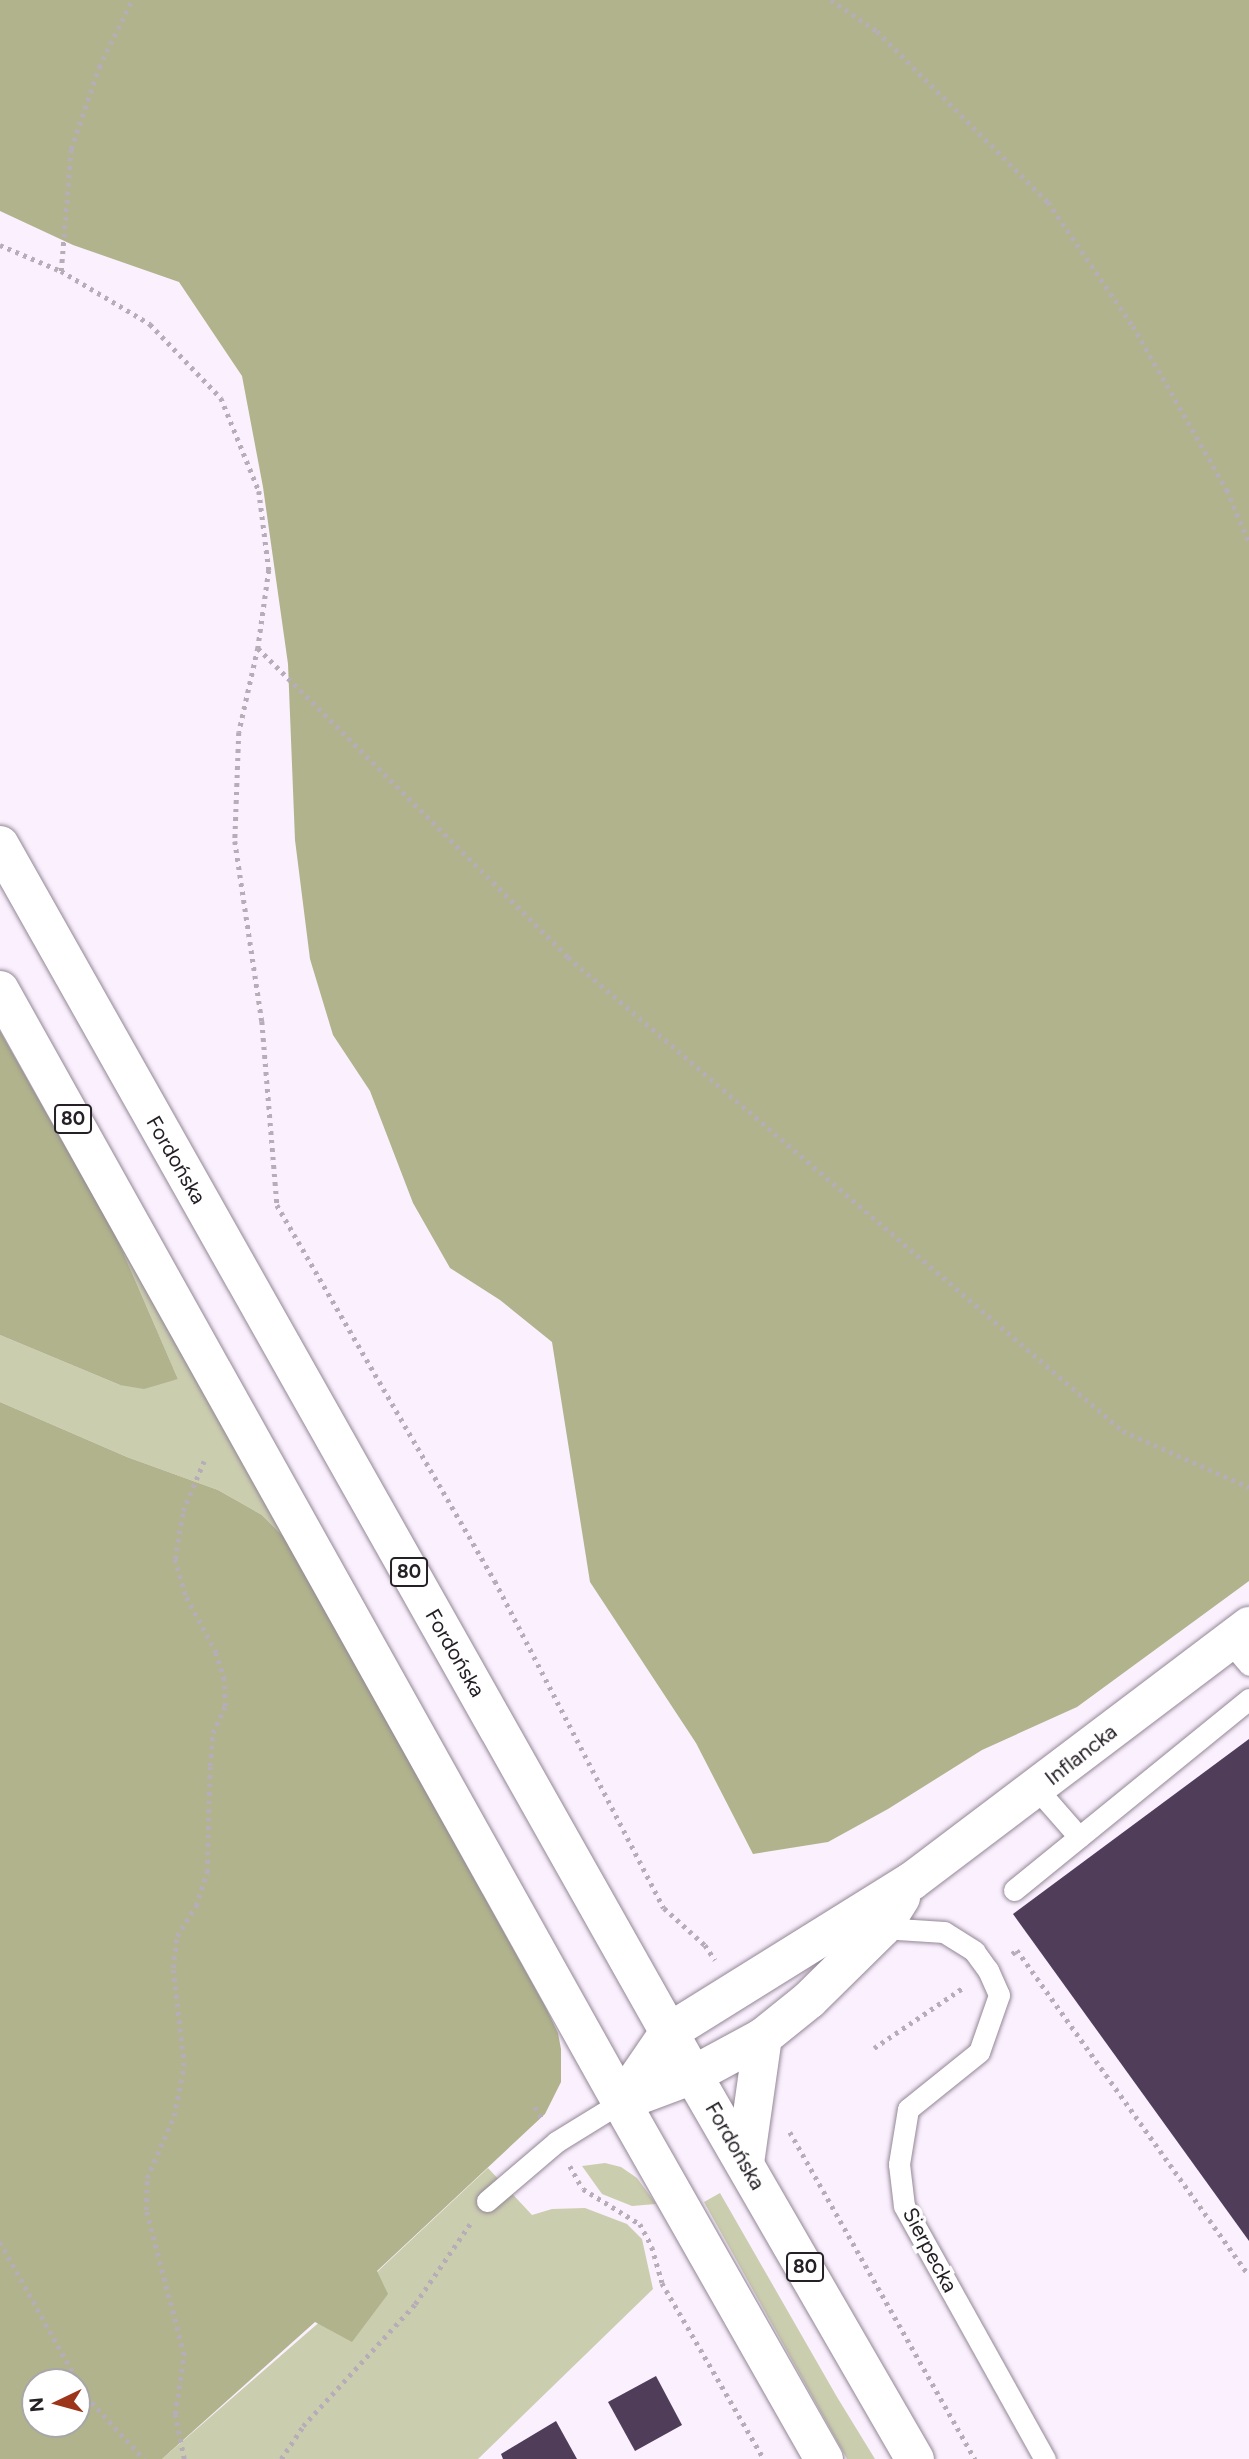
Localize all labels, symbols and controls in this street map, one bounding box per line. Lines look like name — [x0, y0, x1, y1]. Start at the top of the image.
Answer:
road number: 80 — [54, 1104, 92, 1134]
street label: Fordońska — [141, 1112, 211, 1208]
road number: 80 — [390, 1556, 428, 1588]
street label: Fordońska — [420, 1605, 490, 1701]
street label: Inflancka — [1040, 1719, 1122, 1791]
street label: Fordońska — [700, 2098, 770, 2194]
street label: Sierpecka — [897, 2203, 963, 2297]
road number: 80 — [786, 2252, 824, 2282]
north arrow — [21, 2368, 91, 2438]
text: N — [24, 2396, 49, 2413]

